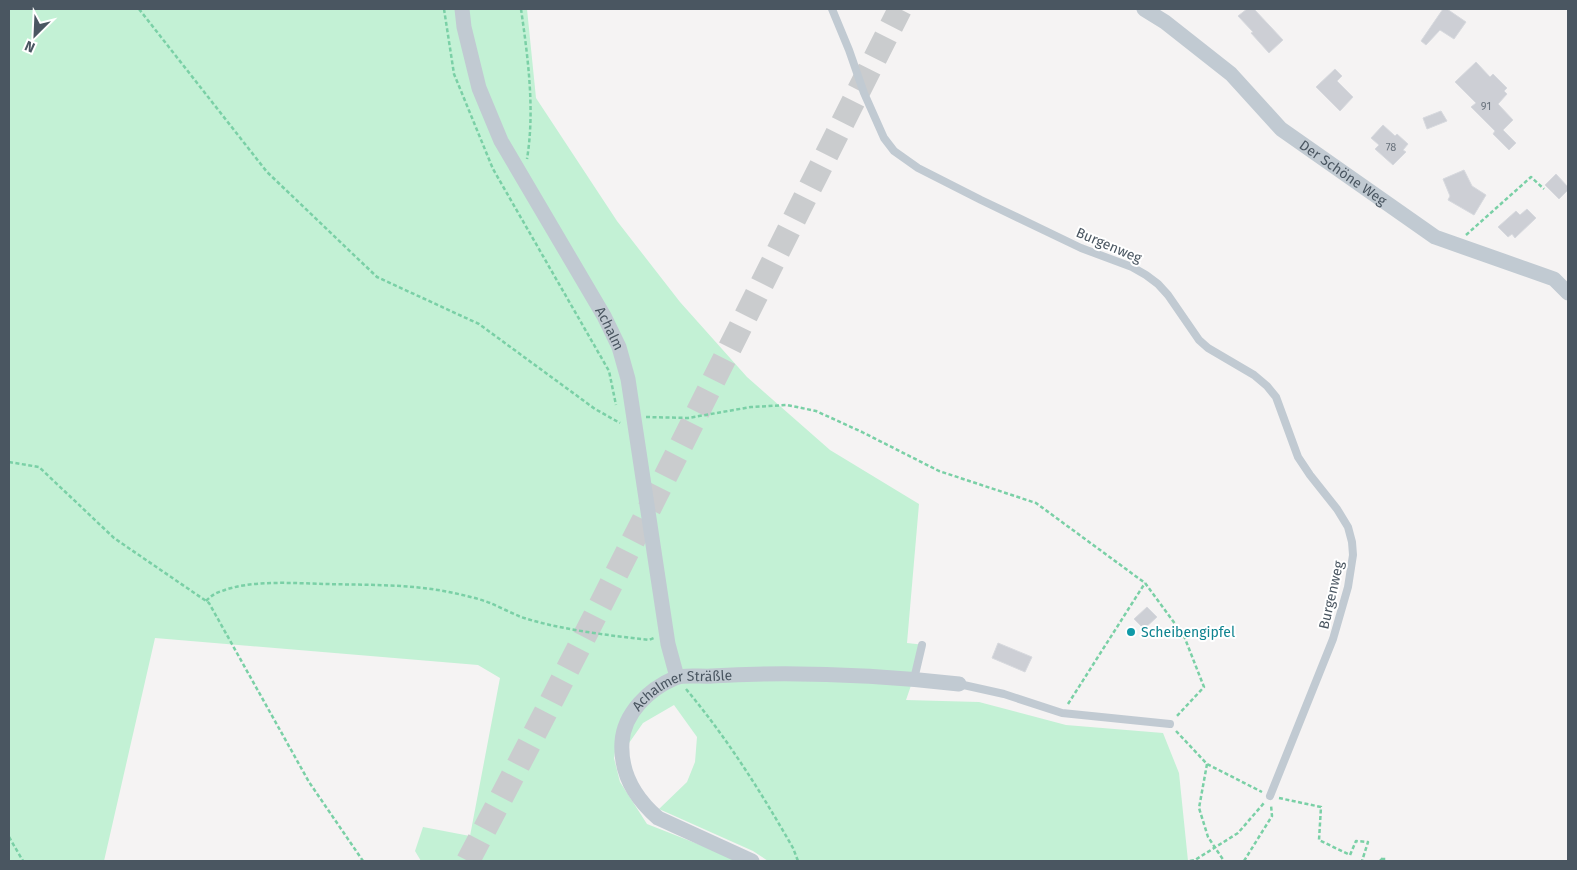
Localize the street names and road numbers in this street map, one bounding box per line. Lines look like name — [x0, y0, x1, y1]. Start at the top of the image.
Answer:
street label: Der Schöne Weg — [1296, 137, 1390, 210]
street label: Burgenweg — [1073, 224, 1145, 267]
street label: Achalm — [591, 304, 627, 353]
street label: Burgenweg — [1315, 559, 1348, 631]
street label: Achalmer Sträßle — [629, 667, 733, 715]

